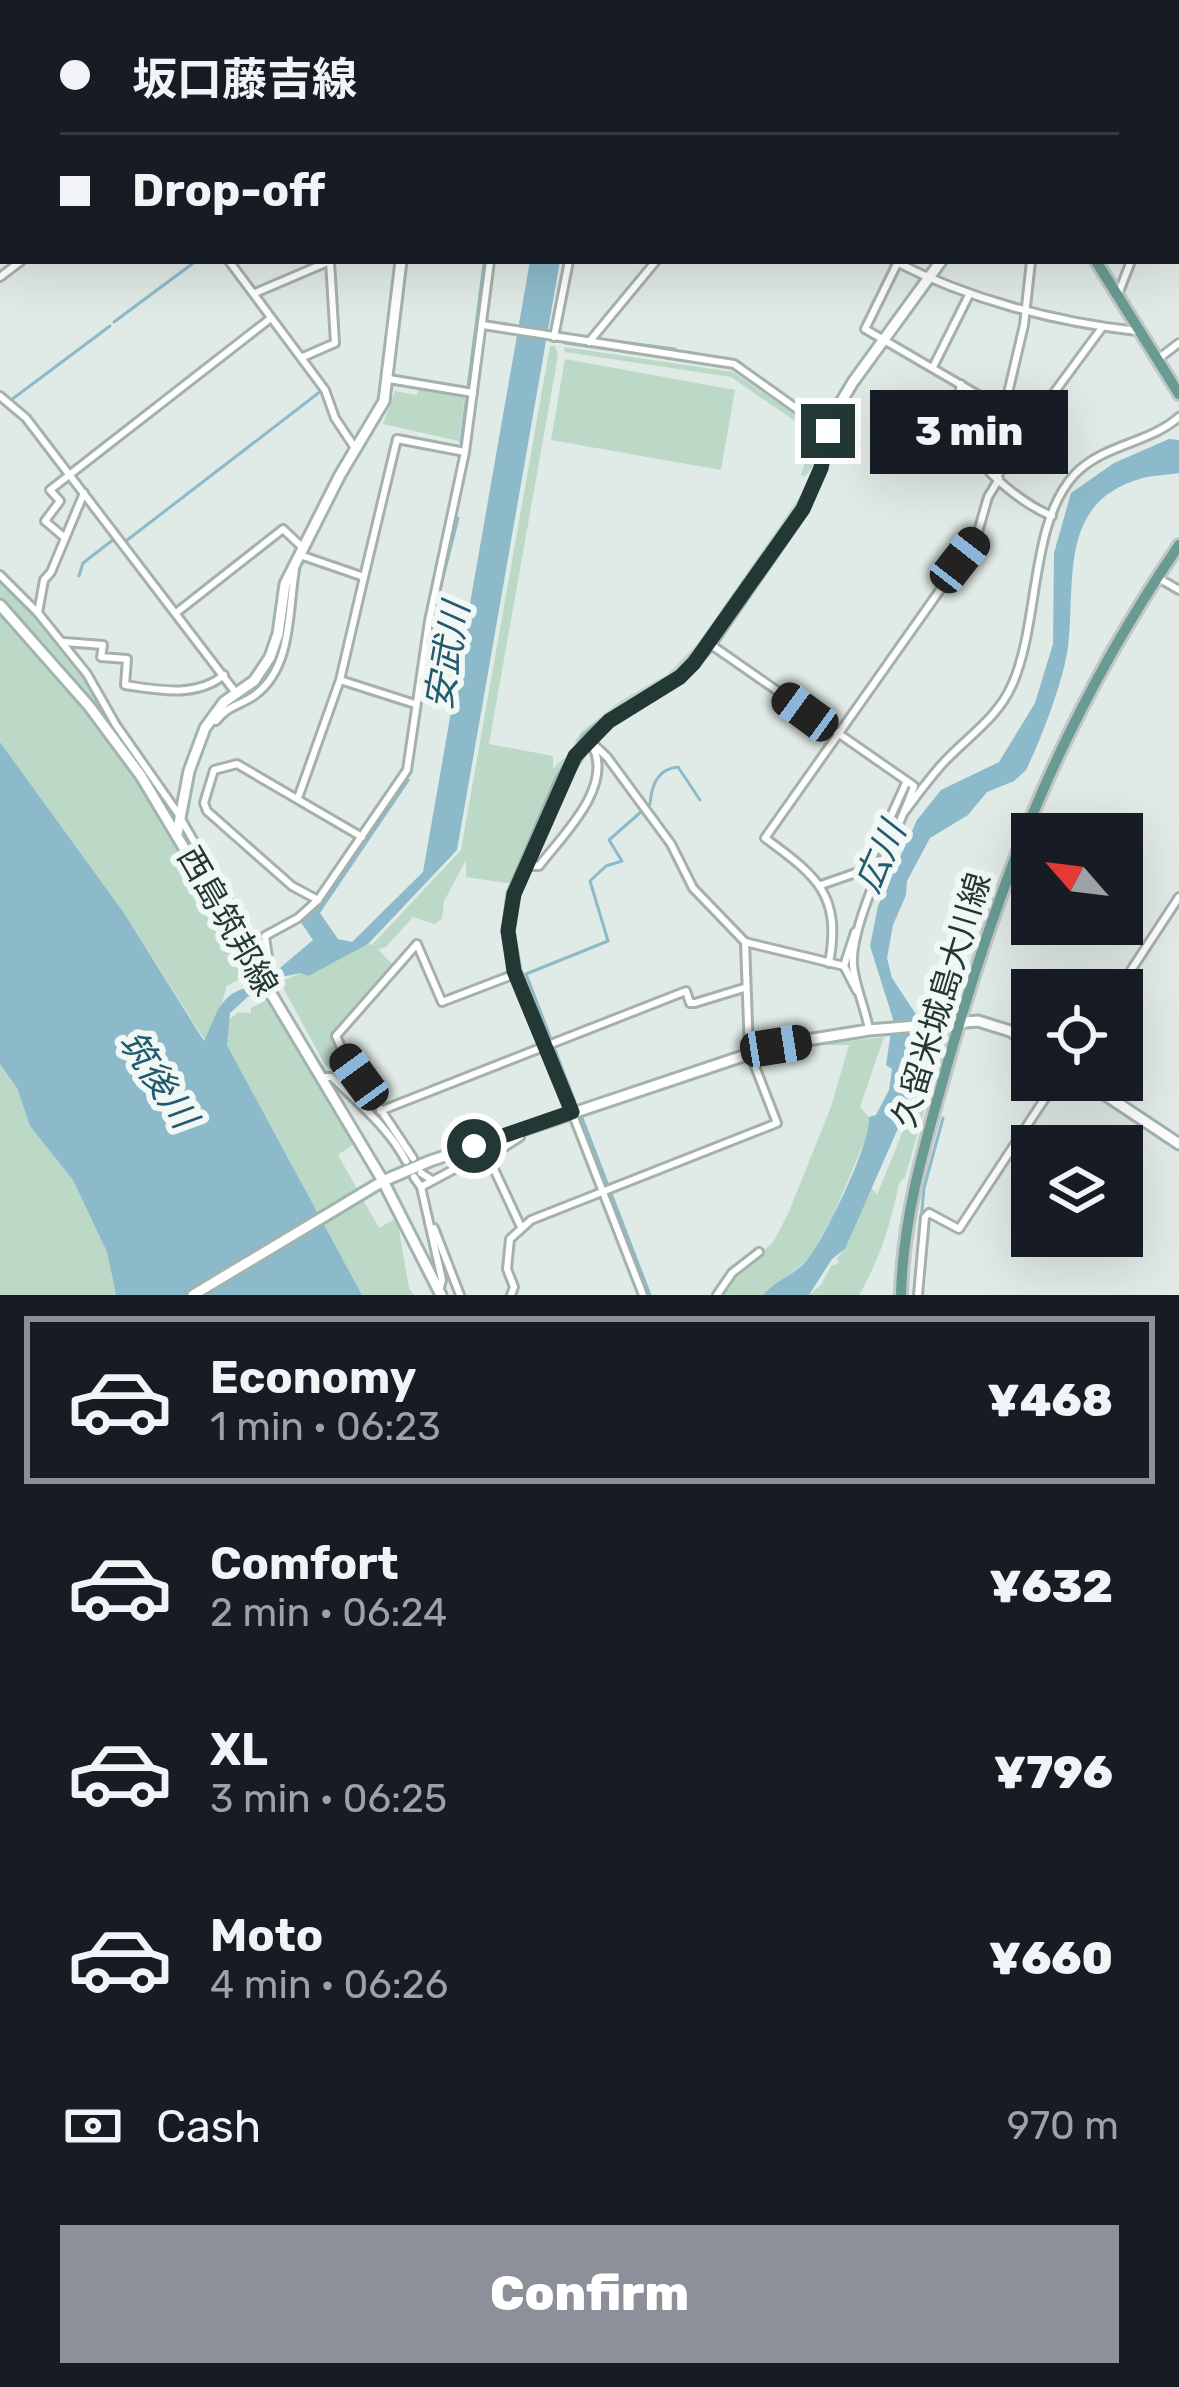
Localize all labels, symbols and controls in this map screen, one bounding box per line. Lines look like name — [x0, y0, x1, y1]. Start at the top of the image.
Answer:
text: 坂口藤吉線 — [132, 53, 357, 106]
text: Drop-off — [132, 164, 325, 217]
callout: 3 min — [870, 389, 1068, 473]
route end — [801, 404, 855, 458]
text: 3 min — [915, 409, 1023, 455]
car — [924, 521, 996, 599]
water label: 安武川 — [416, 595, 478, 713]
car — [765, 676, 845, 748]
water label: 広川 — [846, 812, 916, 899]
north arrow — [1011, 813, 1143, 945]
map controls — [1011, 813, 1143, 1257]
street label: 西島筑邦線 — [170, 840, 286, 1002]
street label: 久留米城島大川線 — [884, 868, 998, 1132]
button: locate — [1011, 969, 1143, 1101]
water label: 筑後川 — [110, 1022, 208, 1139]
car — [738, 1023, 814, 1069]
car — [323, 1037, 395, 1117]
route start — [447, 1119, 501, 1173]
button: layers — [1011, 1125, 1143, 1257]
icon: car — [66, 1346, 174, 1454]
text: Economy — [210, 1351, 416, 1404]
text: ¥468 — [987, 1374, 1113, 1427]
text: 1 min · 06:23 — [210, 1404, 441, 1450]
icon: car — [66, 1532, 174, 1640]
text: Comfort — [210, 1537, 399, 1590]
text: ¥632 — [989, 1560, 1113, 1613]
text: 2 min · 06:24 — [210, 1590, 447, 1636]
icon: car — [66, 1718, 174, 1826]
text: XL — [210, 1723, 268, 1776]
text: ¥796 — [994, 1746, 1113, 1799]
text: 3 min · 06:25 — [210, 1776, 447, 1822]
icon: car — [66, 1904, 174, 2012]
text: Moto — [210, 1909, 323, 1962]
text: ¥660 — [989, 1932, 1113, 1985]
text: 4 min · 06:26 — [210, 1962, 448, 2008]
icon: cash — [60, 2093, 126, 2159]
text: Cash — [156, 2100, 261, 2153]
text: 970 m — [1007, 2103, 1119, 2149]
button: Confirm — [60, 2225, 1119, 2363]

